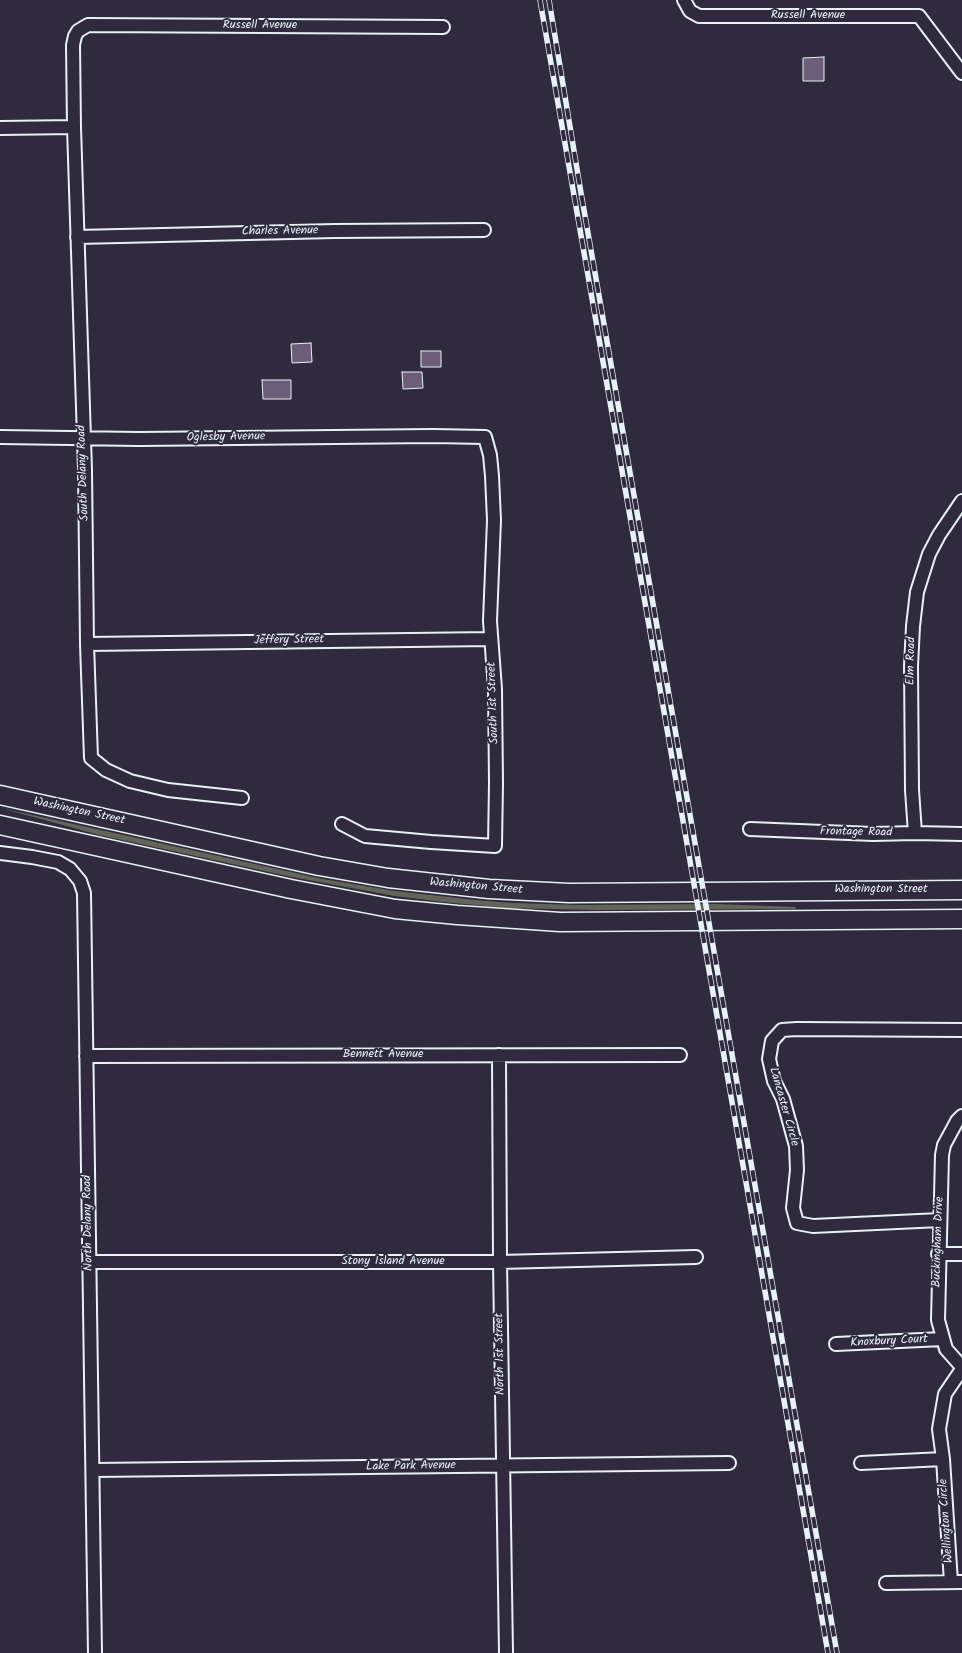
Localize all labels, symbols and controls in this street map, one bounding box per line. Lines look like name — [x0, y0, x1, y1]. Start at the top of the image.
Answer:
street label: Russell Avenue — [771, 9, 845, 23]
street label: Russell Avenue — [223, 19, 297, 33]
street label: Charles Avenue — [241, 224, 319, 240]
street label: South Delany Road — [75, 425, 93, 521]
street label: Oglesby Avenue — [187, 430, 265, 446]
street label: Jeffery Street — [254, 633, 324, 649]
street label: Elm Road — [904, 637, 920, 685]
street label: South 1st Street — [485, 662, 503, 744]
street label: Washington Street — [32, 795, 126, 829]
street label: Frontage Road — [820, 825, 892, 841]
street label: Washington Street — [429, 876, 523, 898]
street label: Washington Street — [834, 883, 928, 897]
street label: Bennett Avenue — [343, 1048, 423, 1062]
street label: Lancaster Circle — [765, 1066, 801, 1148]
street label: North Delany Road — [81, 1175, 97, 1271]
street label: Buckingham Drive — [930, 1196, 948, 1288]
street label: Stony Island Avenue — [341, 1255, 445, 1269]
street label: North 1st Street — [493, 1313, 509, 1395]
street label: Knoxbury Court — [850, 1333, 928, 1351]
street label: Lake Park Avenue — [366, 1459, 456, 1475]
street label: Wellington Circle — [937, 1478, 957, 1564]

